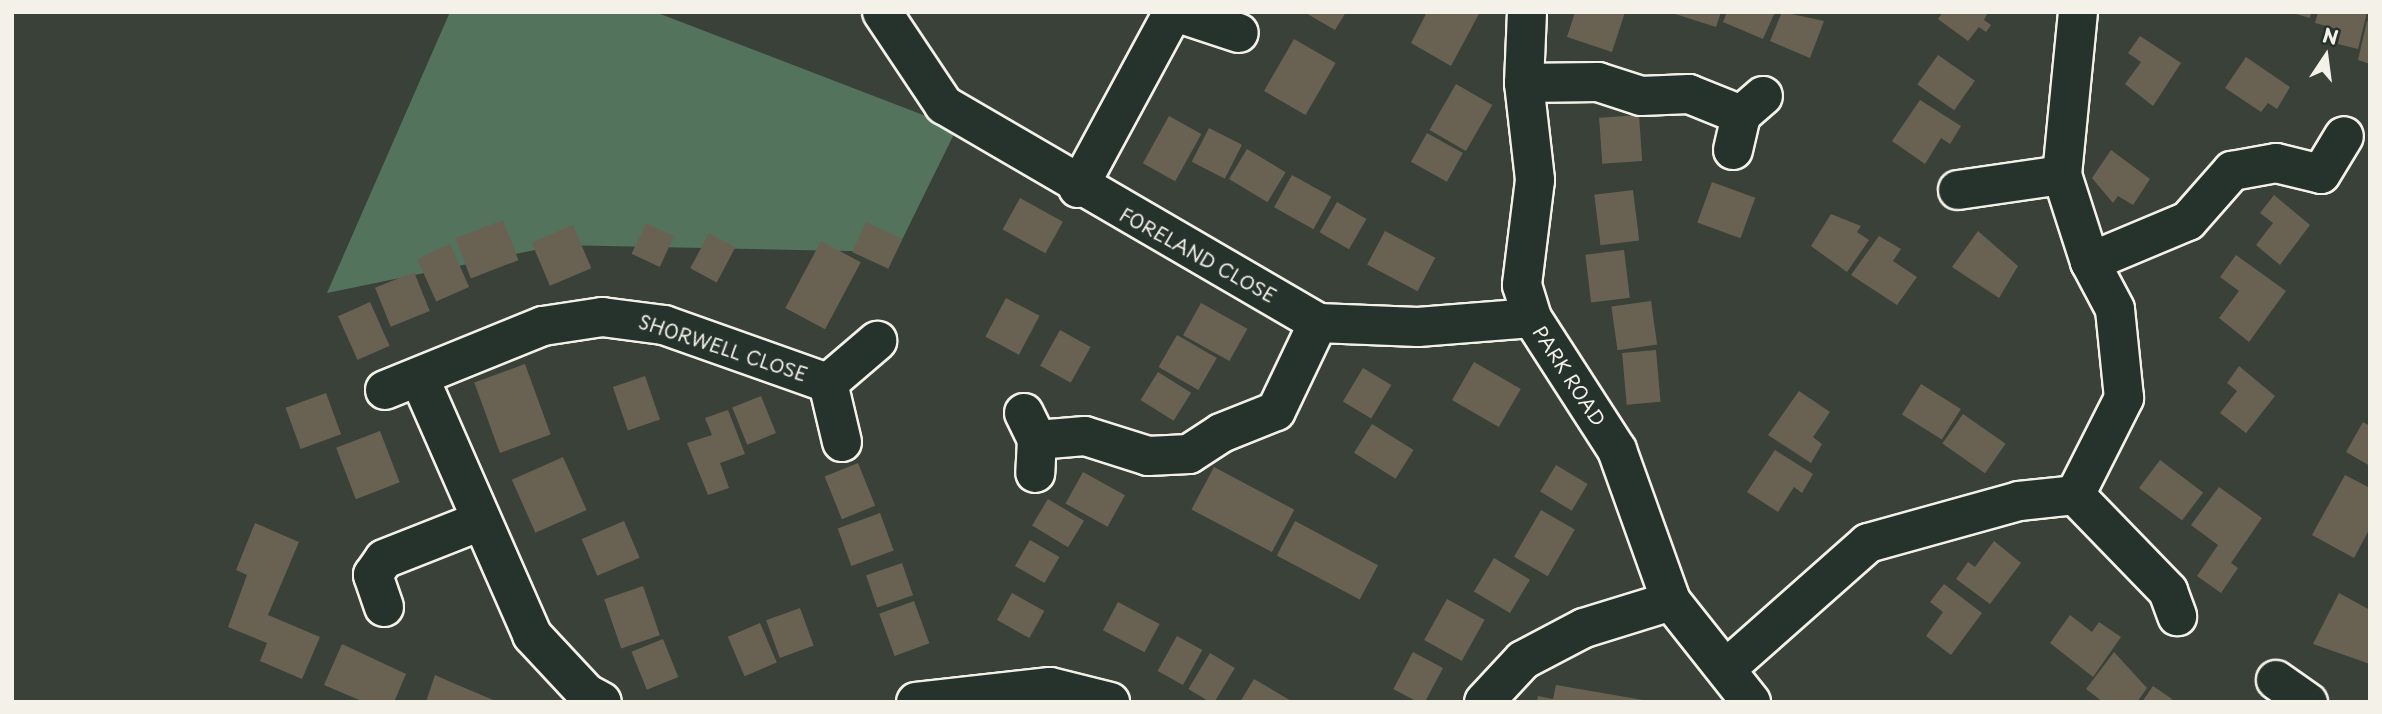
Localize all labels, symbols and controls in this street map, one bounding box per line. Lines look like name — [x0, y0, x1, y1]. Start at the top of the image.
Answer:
text: N — [2320, 20, 2341, 51]
north arrow — [2291, 21, 2361, 91]
street label: FORELAND CLOSE — [1116, 203, 1280, 307]
street label: SHORWELL CLOSE — [635, 310, 811, 386]
street label: PARK ROAD — [1528, 321, 1610, 431]

